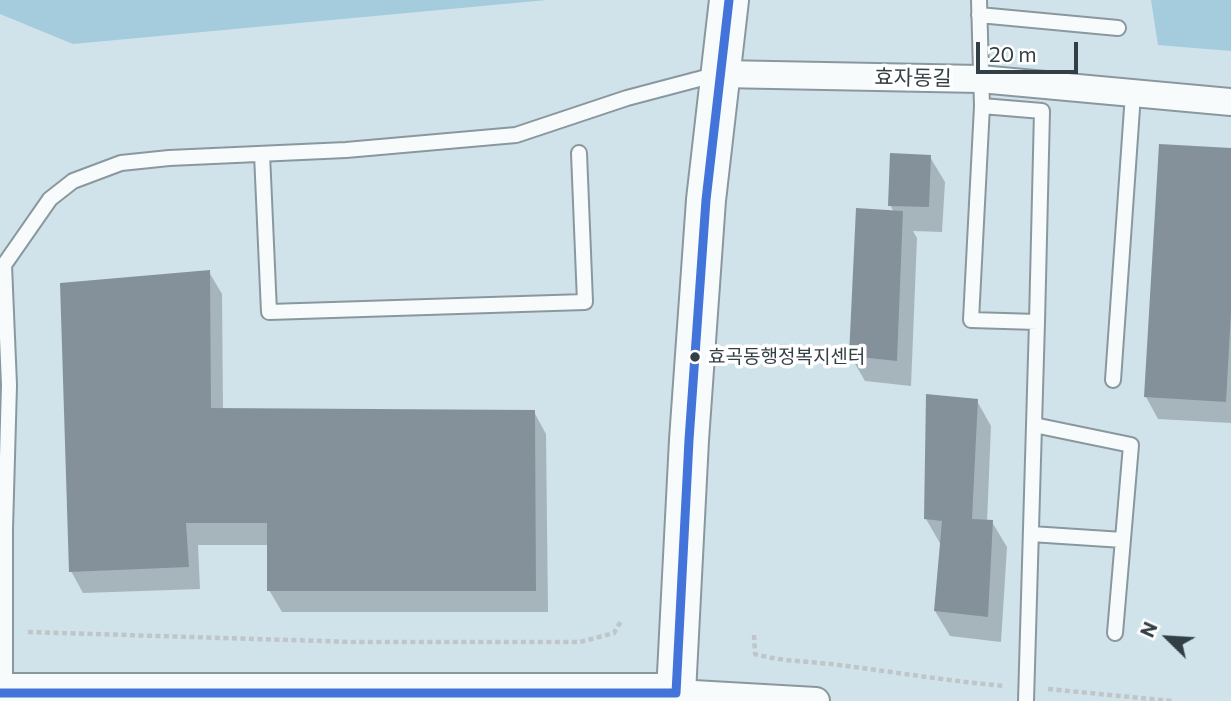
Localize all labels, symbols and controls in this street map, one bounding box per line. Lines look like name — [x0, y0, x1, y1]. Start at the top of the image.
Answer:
scale bar — [979, 28, 1080, 72]
text: 20 m — [989, 41, 1037, 66]
street label: 효자동길 — [874, 65, 952, 91]
place label: 효곡동행정복지센터 — [708, 346, 865, 368]
marker: 효곡동행정복지센터 — [688, 350, 702, 364]
north arrow — [1133, 603, 1203, 673]
text: N — [1135, 618, 1162, 640]

